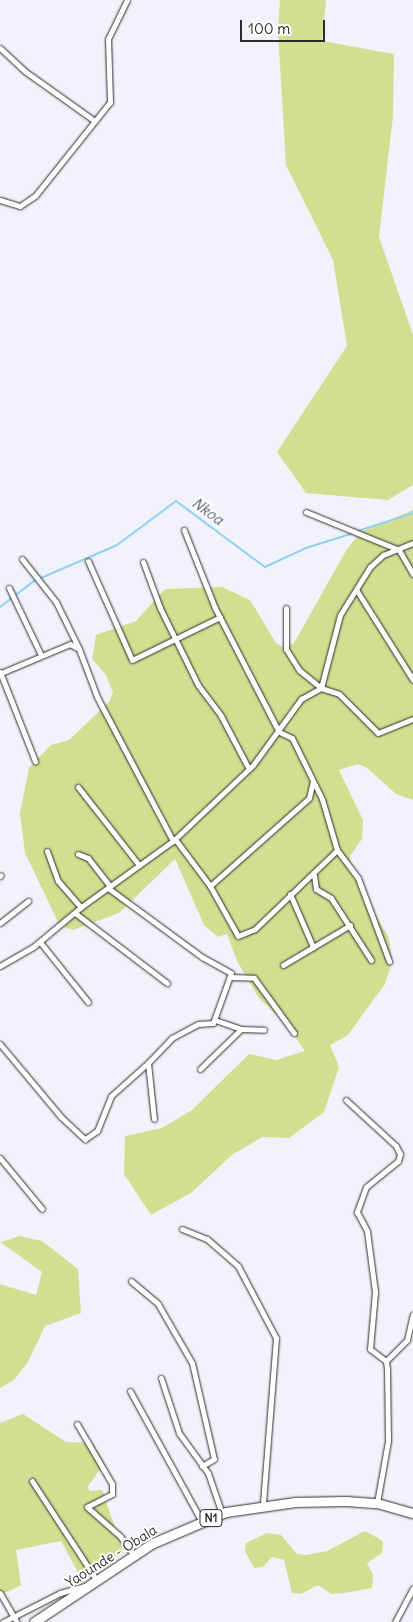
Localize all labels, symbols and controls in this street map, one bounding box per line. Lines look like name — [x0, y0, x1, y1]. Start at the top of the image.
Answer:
scale bar — [243, 10, 328, 42]
text: 100 m — [248, 19, 290, 38]
water label: Nkoa — [189, 493, 227, 529]
road number: N1 — [198, 1509, 224, 1528]
street label: Yaounde - Obala — [62, 1521, 160, 1591]

